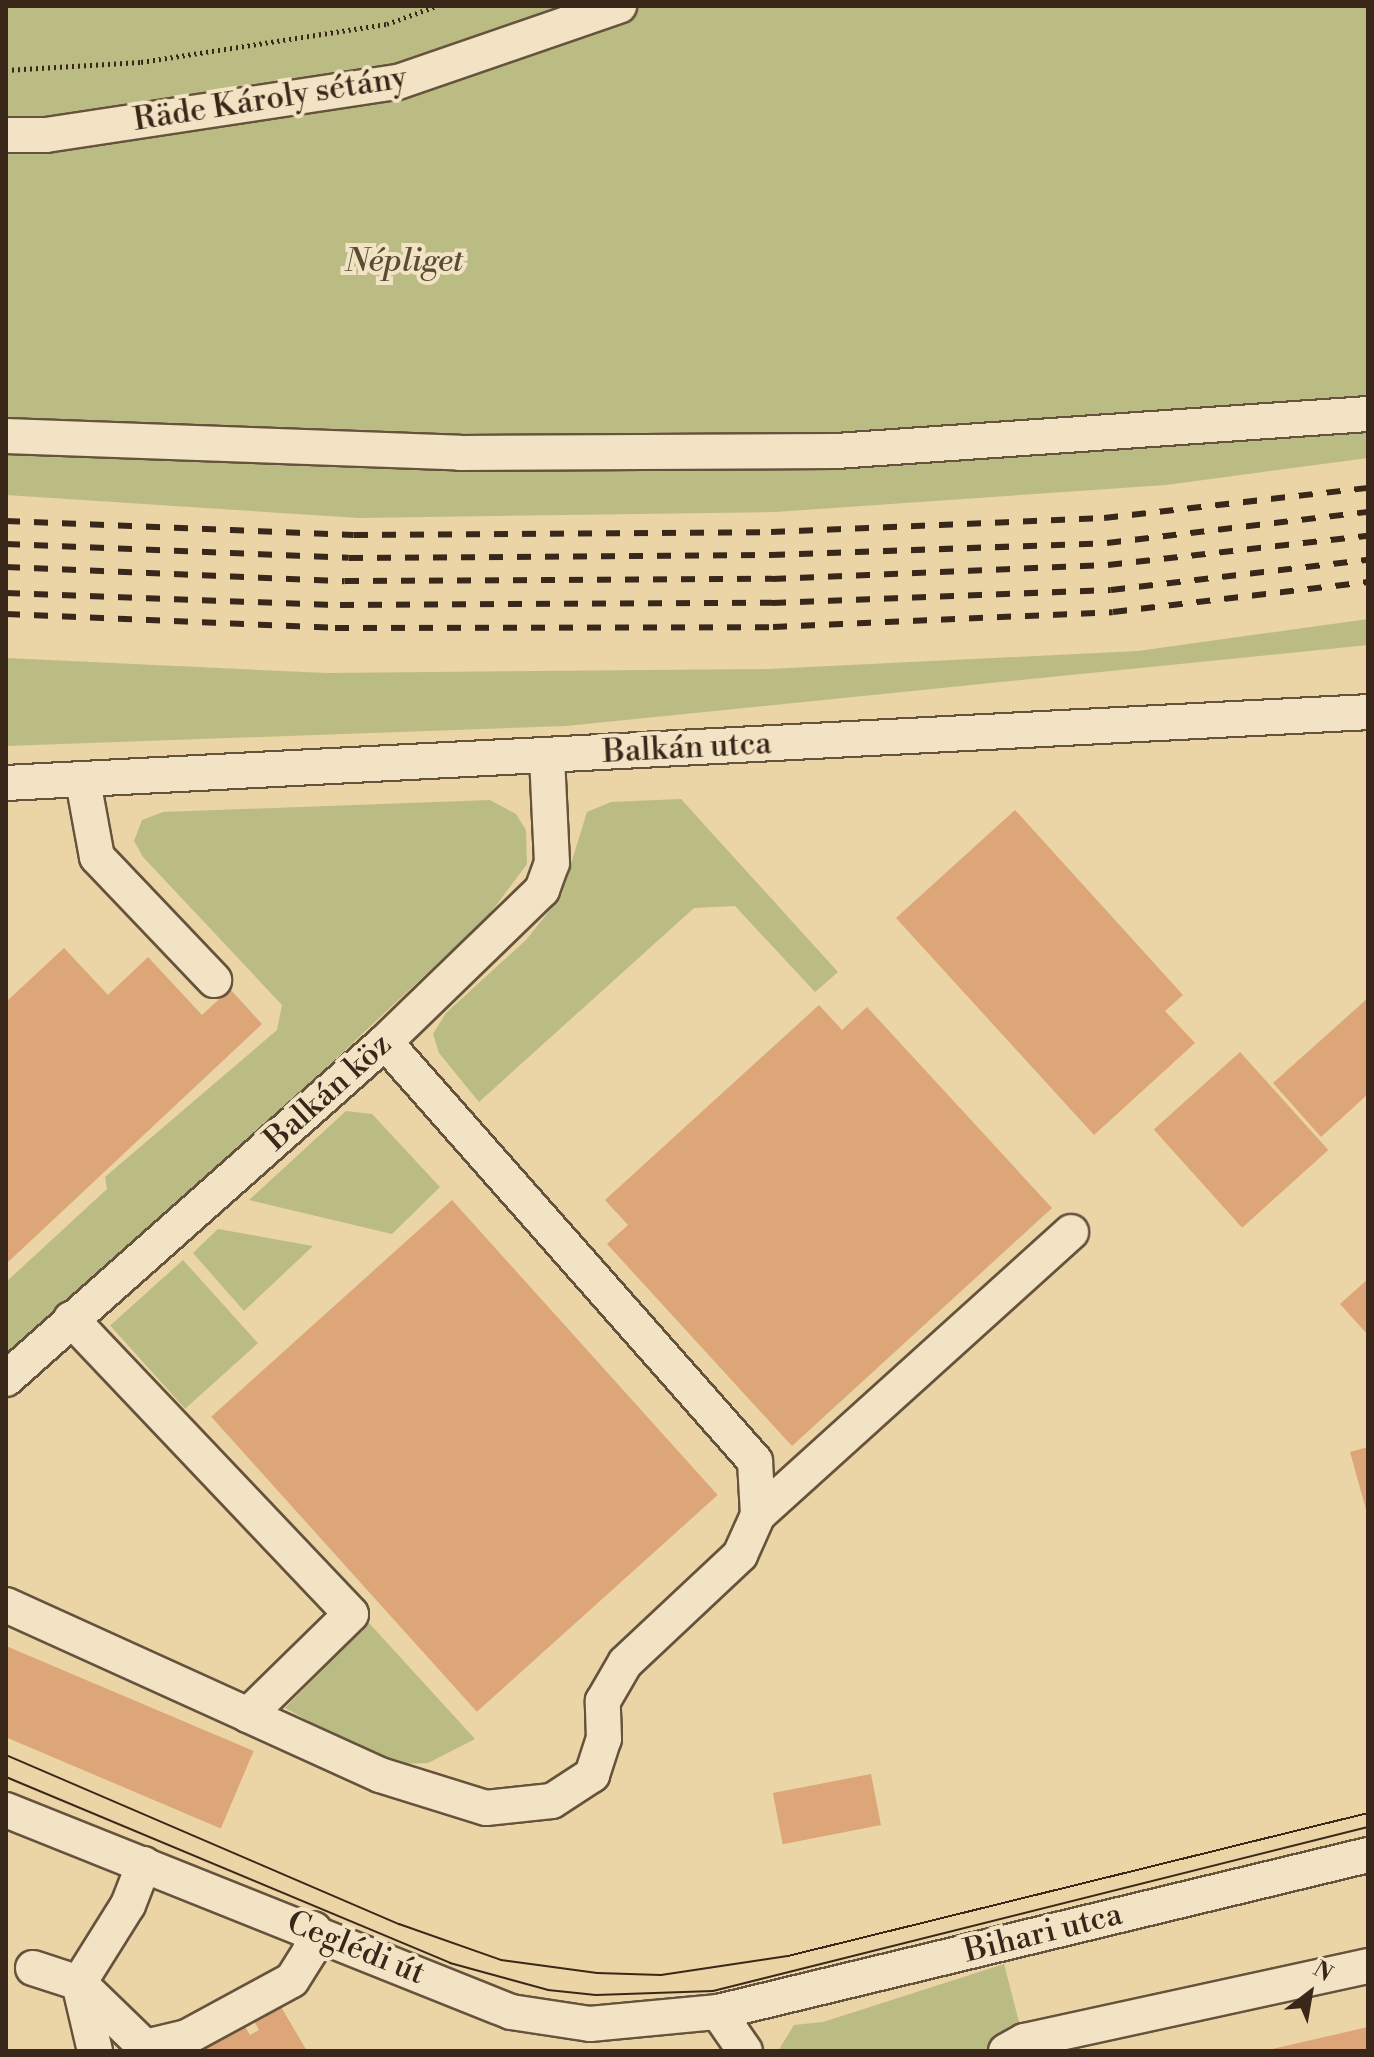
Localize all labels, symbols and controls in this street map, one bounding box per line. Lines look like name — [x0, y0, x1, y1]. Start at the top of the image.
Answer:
street label: Räde Károly sétány — [130, 58, 410, 140]
park label: Népliget — [345, 242, 463, 280]
street label: Balkán utca — [601, 724, 773, 772]
street label: Balkán köz — [257, 1025, 399, 1159]
street label: Bihari utca — [960, 1895, 1126, 1971]
street label: Ceglédi út — [281, 1903, 431, 1993]
north arrow — [1270, 1953, 1350, 2033]
text: N — [1308, 1956, 1337, 1988]

